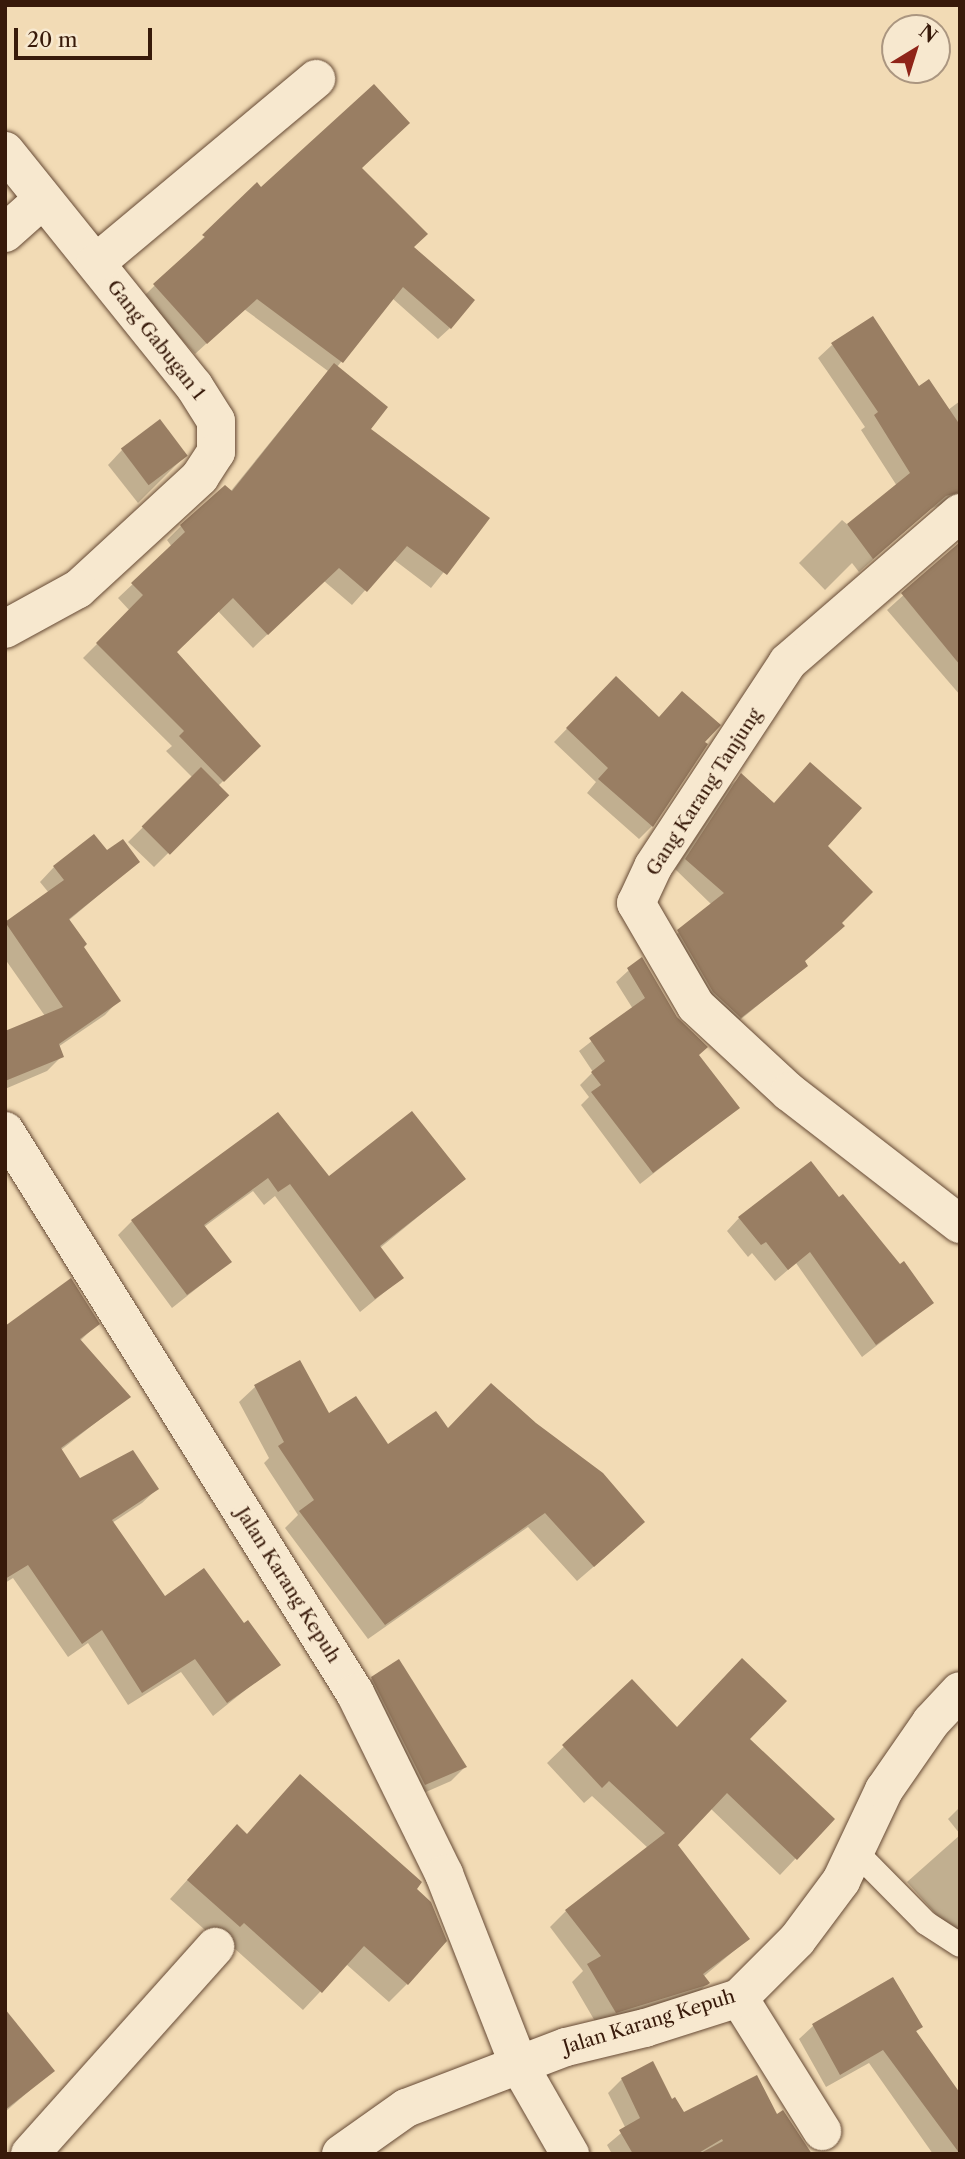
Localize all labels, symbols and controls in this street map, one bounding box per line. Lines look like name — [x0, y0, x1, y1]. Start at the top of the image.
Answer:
scale bar — [18, 14, 156, 58]
north arrow — [881, 14, 951, 84]
text: N — [914, 19, 942, 48]
text: 20 m — [27, 27, 78, 52]
street label: Gang Gabugan 1 — [102, 276, 210, 404]
street label: Gang Karang Tanjung — [641, 704, 767, 880]
street label: Jalan Karang Kepuh — [231, 1503, 345, 1667]
street label: Jalan Karang Kepuh — [560, 1985, 738, 2059]

